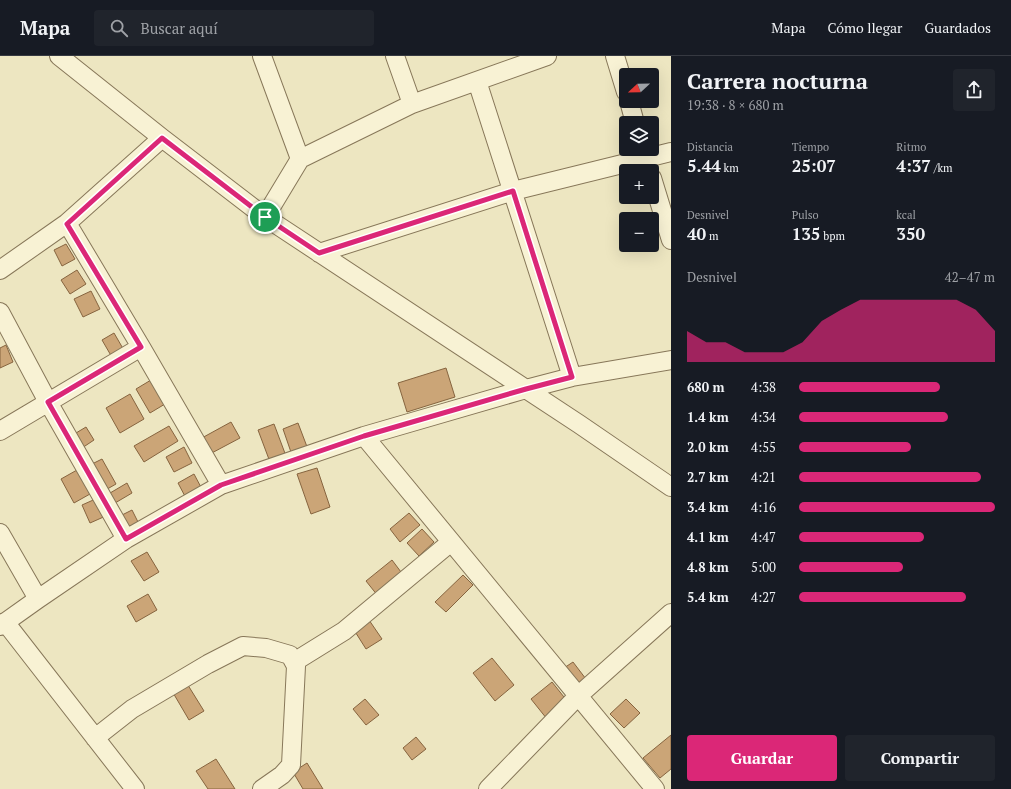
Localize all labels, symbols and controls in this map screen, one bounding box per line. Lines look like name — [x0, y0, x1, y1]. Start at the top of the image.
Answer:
search box — [94, 10, 374, 46]
text: Mapa — [20, 15, 70, 40]
icon: search — [108, 17, 130, 39]
text: Buscar aquí — [140, 18, 218, 38]
text: Mapa — [771, 18, 806, 37]
text: Cómo llegar — [828, 18, 902, 37]
text: Guardados — [924, 18, 991, 37]
text: Carrera nocturna — [687, 66, 868, 95]
north arrow — [619, 68, 659, 108]
map controls — [619, 68, 659, 252]
button: share — [953, 69, 995, 111]
text: 19:38 · 8 × 680 m — [687, 96, 784, 114]
button: layers — [619, 116, 659, 156]
text: Distancia — [687, 140, 733, 154]
text: Tiempo — [792, 140, 829, 154]
text: Ritmo — [896, 140, 926, 154]
text: 5.44 — [687, 154, 721, 177]
text: 25:07 — [792, 154, 836, 177]
text: 4:37 — [896, 154, 931, 177]
text: km — [721, 161, 739, 175]
text: /km — [931, 161, 953, 175]
button: + — [619, 164, 659, 204]
pin — [248, 200, 282, 234]
icon: arrive — [254, 206, 276, 228]
text: Desnivel — [687, 208, 729, 222]
text: Pulso — [792, 208, 819, 222]
text: kcal — [896, 208, 916, 222]
button: − — [619, 212, 659, 252]
text: 40 — [687, 222, 706, 245]
text: 135 — [792, 222, 820, 245]
text: 350 — [896, 222, 925, 245]
text: m — [706, 229, 718, 243]
text: bpm — [820, 229, 845, 243]
text: Desnivel — [687, 268, 737, 286]
text: 42–47 m — [945, 268, 995, 286]
text: 680 m — [687, 378, 725, 396]
text: 4:38 — [751, 378, 776, 396]
text: 1.4 km — [687, 408, 729, 426]
text: 4:34 — [751, 408, 776, 426]
text: 2.0 km — [687, 438, 729, 456]
text: 4:55 — [751, 438, 776, 456]
text: 2.7 km — [687, 468, 729, 486]
text: 4:21 — [751, 468, 776, 486]
text: 3.4 km — [687, 498, 729, 516]
text: 4:16 — [751, 498, 776, 516]
text: 4.1 km — [687, 528, 729, 546]
text: 4:47 — [751, 528, 776, 546]
text: 4.8 km — [687, 558, 729, 576]
text: 5:00 — [751, 558, 776, 576]
text: 5.4 km — [687, 588, 729, 606]
text: 4:27 — [751, 588, 776, 606]
button: Guardar — [687, 735, 837, 781]
button: Compartir — [845, 735, 995, 781]

